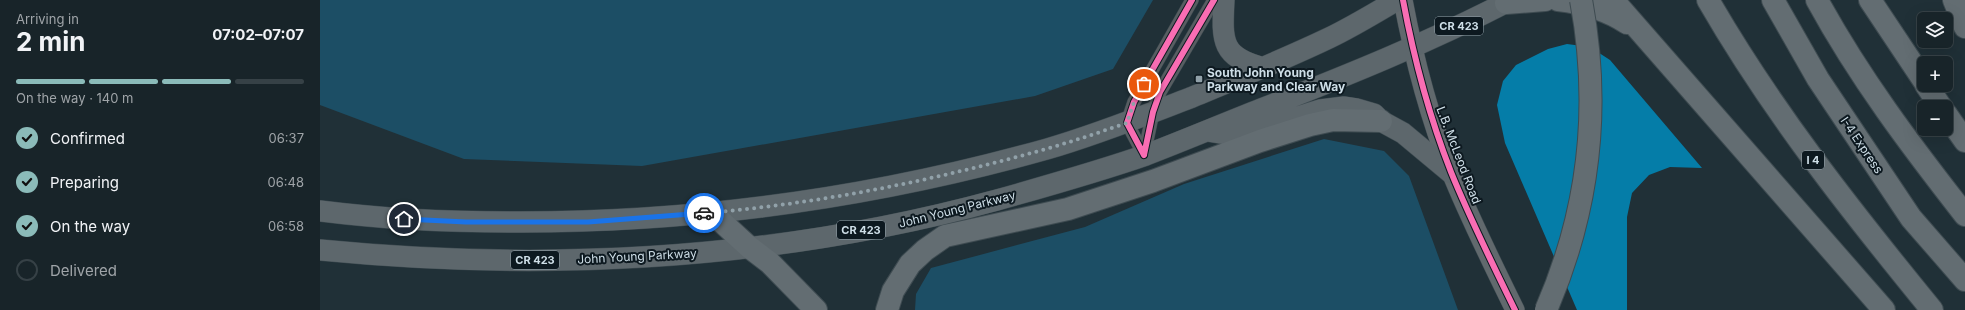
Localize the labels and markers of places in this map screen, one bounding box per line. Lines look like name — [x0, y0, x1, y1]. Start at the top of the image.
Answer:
place label: South John Young Parkway and Clear Way — [1207, 65, 1346, 94]
pin — [1127, 67, 1161, 101]
marker: South John Young Parkway and Clear Way — [1194, 74, 1204, 84]
pin — [387, 202, 421, 236]

